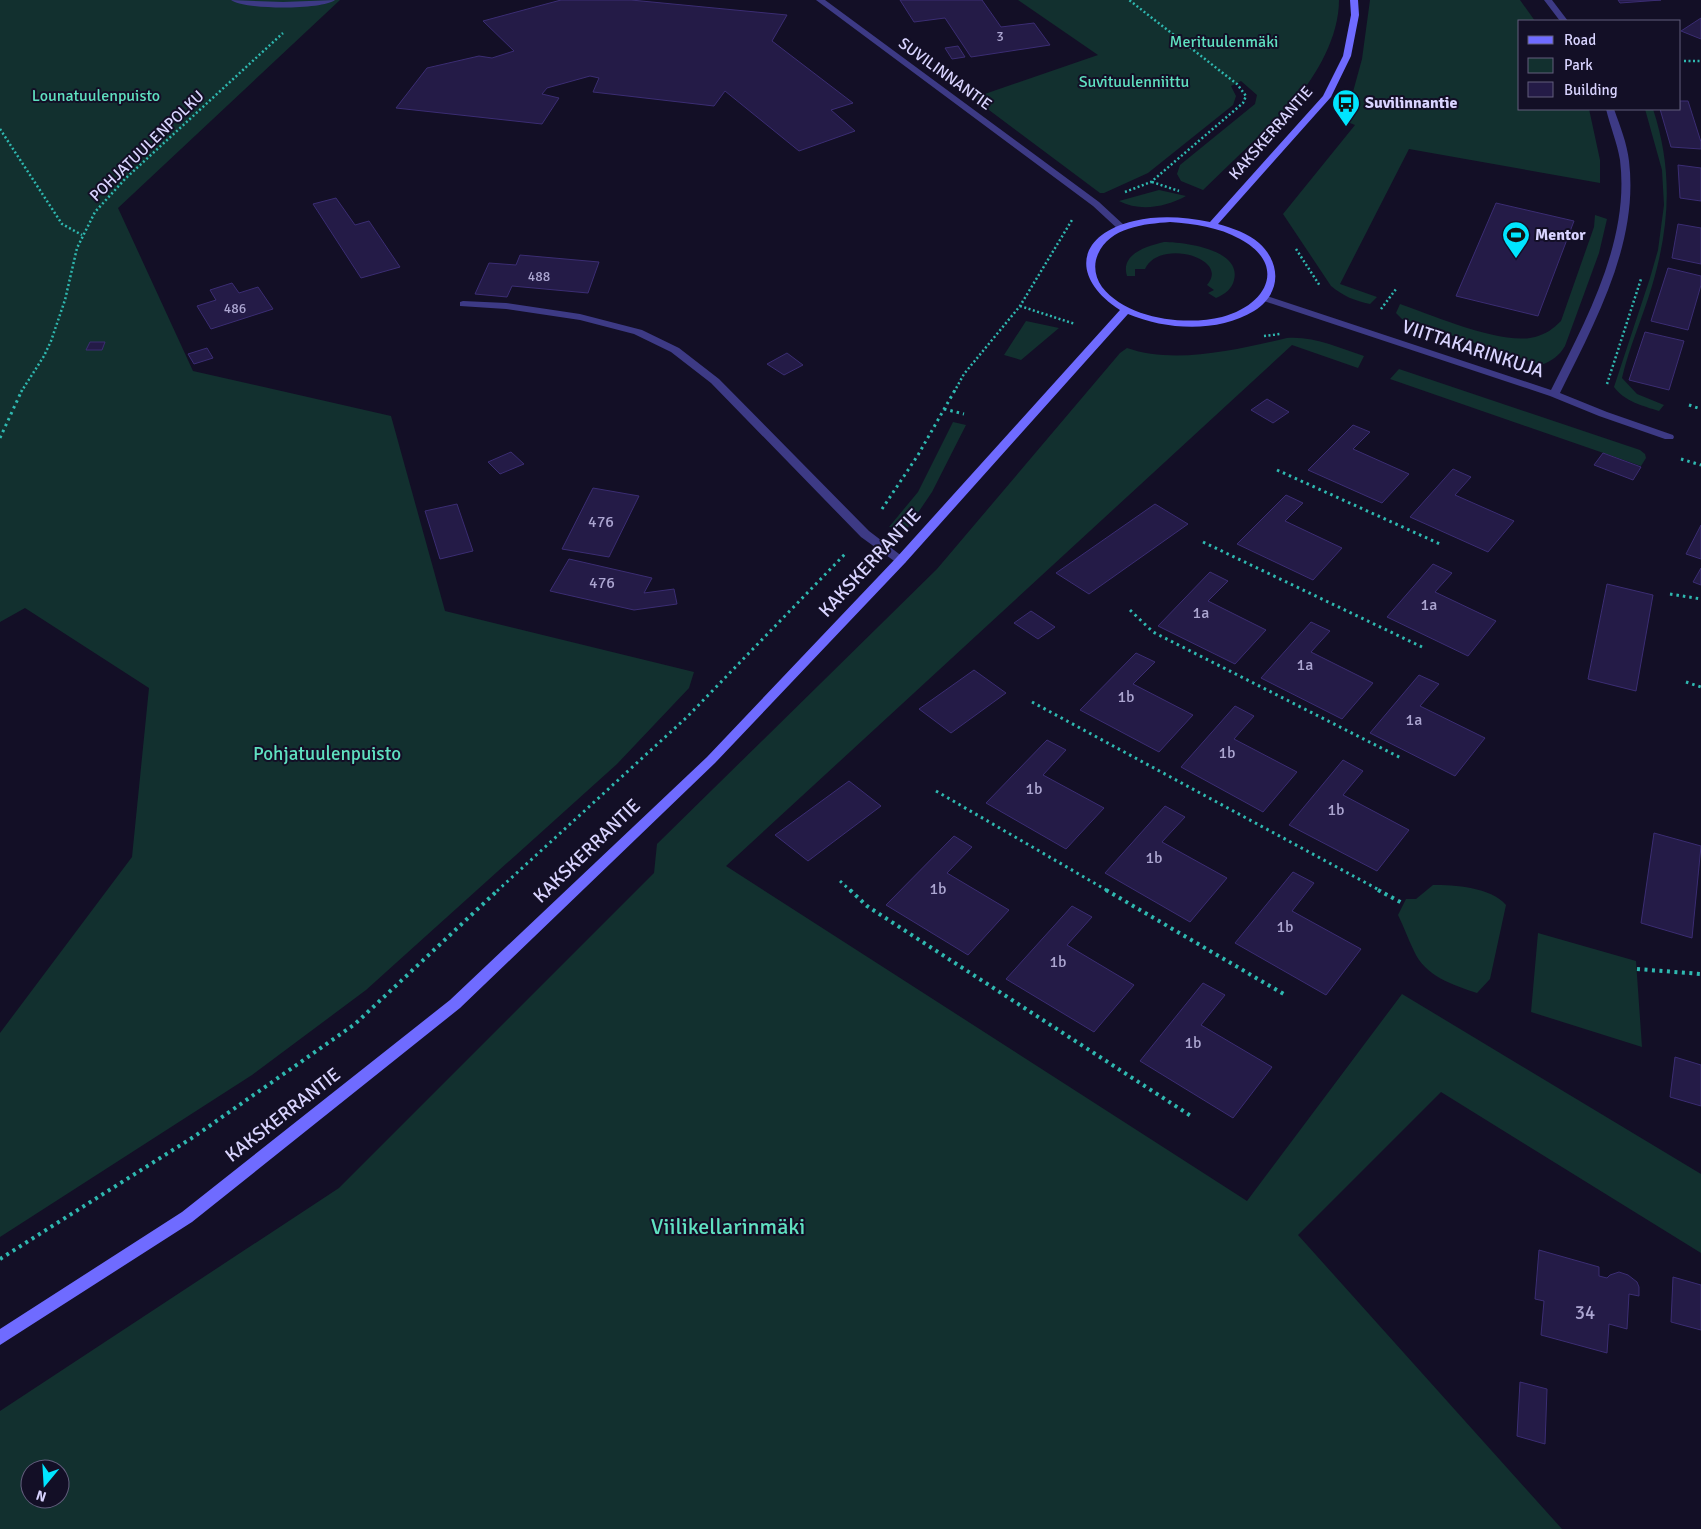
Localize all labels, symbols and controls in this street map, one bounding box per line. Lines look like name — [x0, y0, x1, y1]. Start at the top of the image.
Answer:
legend — [1518, 20, 1681, 110]
house number: 3 — [996, 28, 1004, 45]
text: Road — [1564, 31, 1596, 49]
park label: Merituulenmäki — [1170, 32, 1278, 52]
street label: SUVILINNANTIE — [894, 33, 996, 115]
text: Park — [1564, 56, 1593, 74]
park label: Suvituulenniittu — [1079, 72, 1189, 92]
text: Building — [1564, 81, 1618, 99]
street label: KAKSKERRANTIE — [1225, 82, 1317, 184]
park label: Lounatuulenpuisto — [32, 86, 160, 106]
street label: POHJATUULENPOLKU — [86, 86, 208, 206]
bus stop icon: Suvilinnantie — [1331, 88, 1361, 127]
place label: Suvilinnantie — [1365, 93, 1458, 113]
sports icon: Mentor — [1501, 220, 1531, 259]
place label: Mentor — [1535, 225, 1586, 245]
house number: 488 — [528, 268, 550, 285]
house number: 486 — [224, 300, 246, 317]
street label: VIITTAKARINKUJA — [1399, 315, 1547, 383]
street label: KAKSKERRANTIE — [814, 504, 926, 622]
house number: 476 — [588, 512, 614, 532]
house number: 476 — [589, 573, 615, 593]
house number: 1a — [1421, 595, 1437, 615]
house number: 1a — [1193, 603, 1209, 623]
house number: 1a — [1297, 655, 1313, 675]
house number: 1b — [1117, 687, 1135, 707]
house number: 1a — [1406, 710, 1422, 730]
park label: Pohjatuulenpuisto — [253, 742, 401, 766]
house number: 1b — [1218, 743, 1236, 763]
house number: 1b — [1025, 779, 1043, 799]
street label: KAKSKERRANTIE — [528, 794, 646, 908]
house number: 1b — [1327, 800, 1345, 820]
house number: 1b — [1145, 848, 1163, 868]
house number: 1b — [929, 879, 947, 899]
house number: 1b — [1276, 917, 1294, 937]
house number: 1b — [1049, 952, 1067, 972]
house number: 1b — [1184, 1033, 1202, 1053]
street label: KAKSKERRANTIE — [220, 1062, 346, 1168]
park label: Viilikellarinmäki — [651, 1213, 805, 1240]
house number: 34 — [1575, 1301, 1595, 1325]
north arrow — [20, 1459, 70, 1509]
text: N — [34, 1486, 48, 1505]

